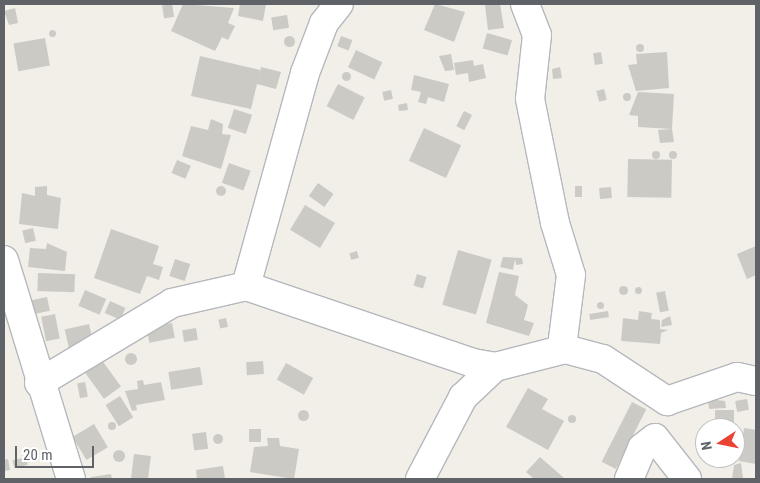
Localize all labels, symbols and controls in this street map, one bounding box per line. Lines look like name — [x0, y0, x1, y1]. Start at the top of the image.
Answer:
north arrow — [695, 418, 745, 468]
scale bar — [18, 436, 96, 468]
text: N — [698, 440, 715, 451]
text: 20 m — [23, 446, 53, 464]

